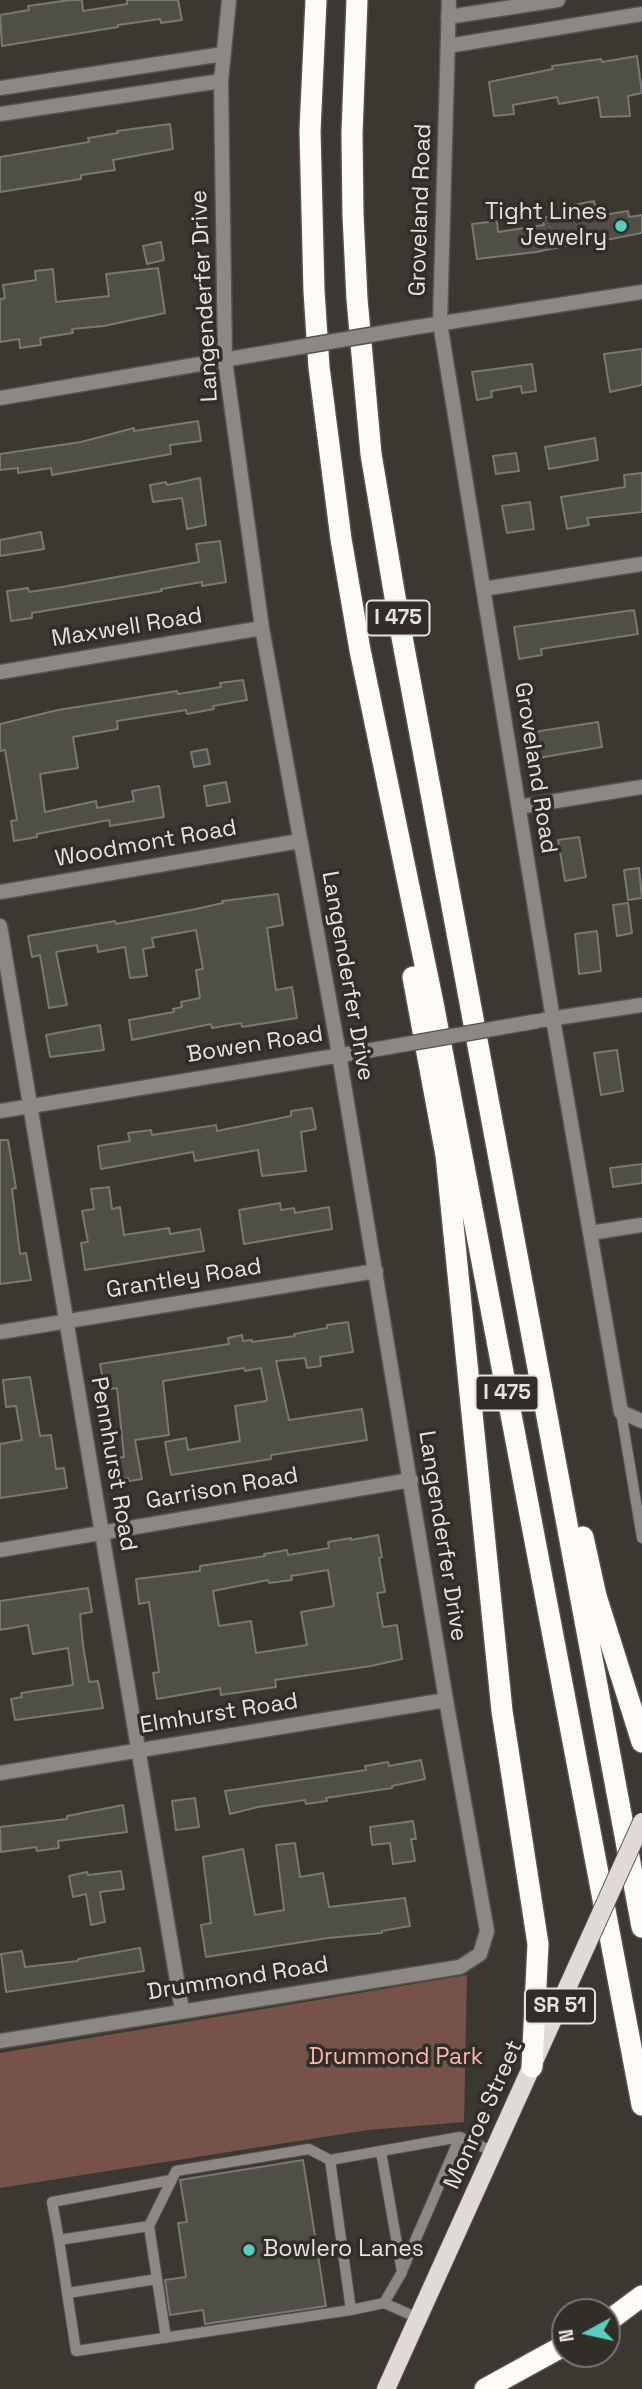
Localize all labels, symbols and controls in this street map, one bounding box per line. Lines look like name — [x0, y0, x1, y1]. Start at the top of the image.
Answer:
street label: Groveland Road — [404, 123, 438, 297]
street label: Langenderfer Drive — [186, 189, 224, 403]
place label: Tight Lines Jewelry — [485, 199, 607, 253]
marker: Tight Lines Jewelry — [613, 218, 629, 234]
road number: I 475 — [366, 600, 430, 636]
street label: Maxwell Road — [50, 602, 204, 654]
street label: Groveland Road — [508, 680, 562, 856]
street label: Woodmont Road — [53, 814, 239, 874]
street label: Langenderfer Drive — [315, 869, 379, 1083]
street label: Bowen Road — [185, 1021, 325, 1069]
street label: Grantley Road — [104, 1253, 264, 1305]
street label: Pennhurst Road — [84, 1375, 142, 1553]
road number: I 475 — [476, 1376, 538, 1410]
street label: Langenderfer Drive — [412, 1429, 472, 1643]
street label: Garrison Road — [144, 1462, 300, 1516]
street label: Elmhurst Road — [138, 1688, 300, 1740]
street label: Drummond Road — [145, 1951, 331, 2007]
road number: SR 51 — [525, 1988, 595, 2024]
street label: Monroe Street — [439, 2036, 529, 2194]
park label: Drummond Park — [309, 2044, 483, 2072]
place label: Bowlero Lanes — [263, 2236, 424, 2264]
marker: Bowlero Lanes — [241, 2242, 257, 2258]
north arrow — [551, 2298, 621, 2368]
text: N — [553, 2328, 580, 2344]

